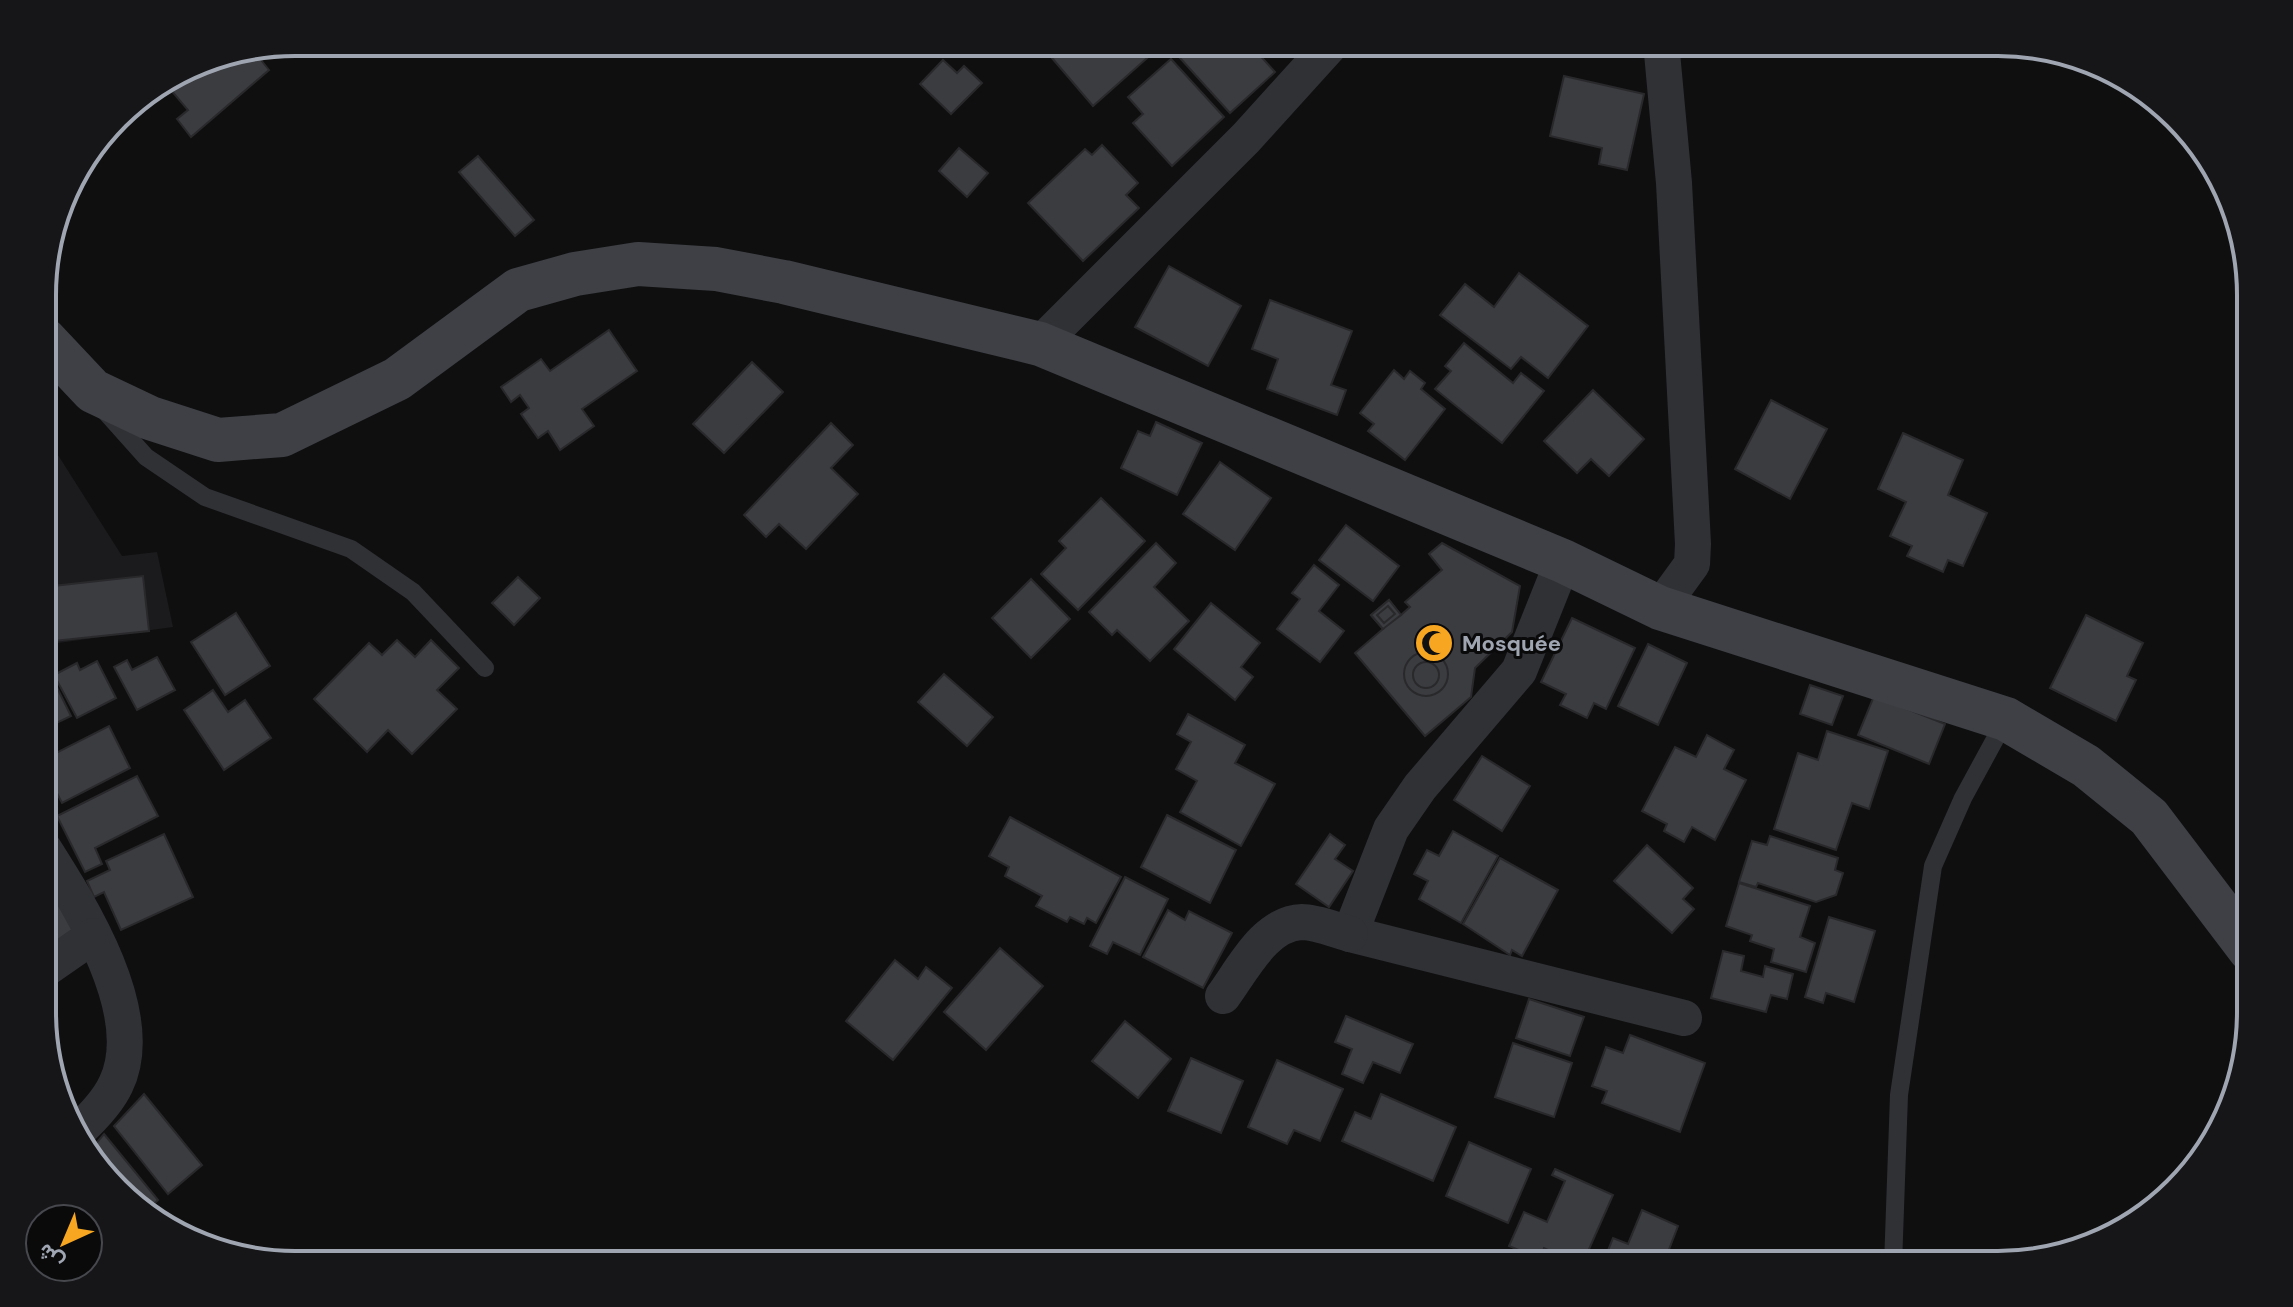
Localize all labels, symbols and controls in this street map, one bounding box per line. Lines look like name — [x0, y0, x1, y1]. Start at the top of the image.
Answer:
mosque icon: Mosquée — [1413, 622, 1455, 664]
place label: Mosquée — [1462, 629, 1561, 658]
north arrow — [24, 1203, 104, 1283]
text: ش — [31, 1237, 70, 1277]

